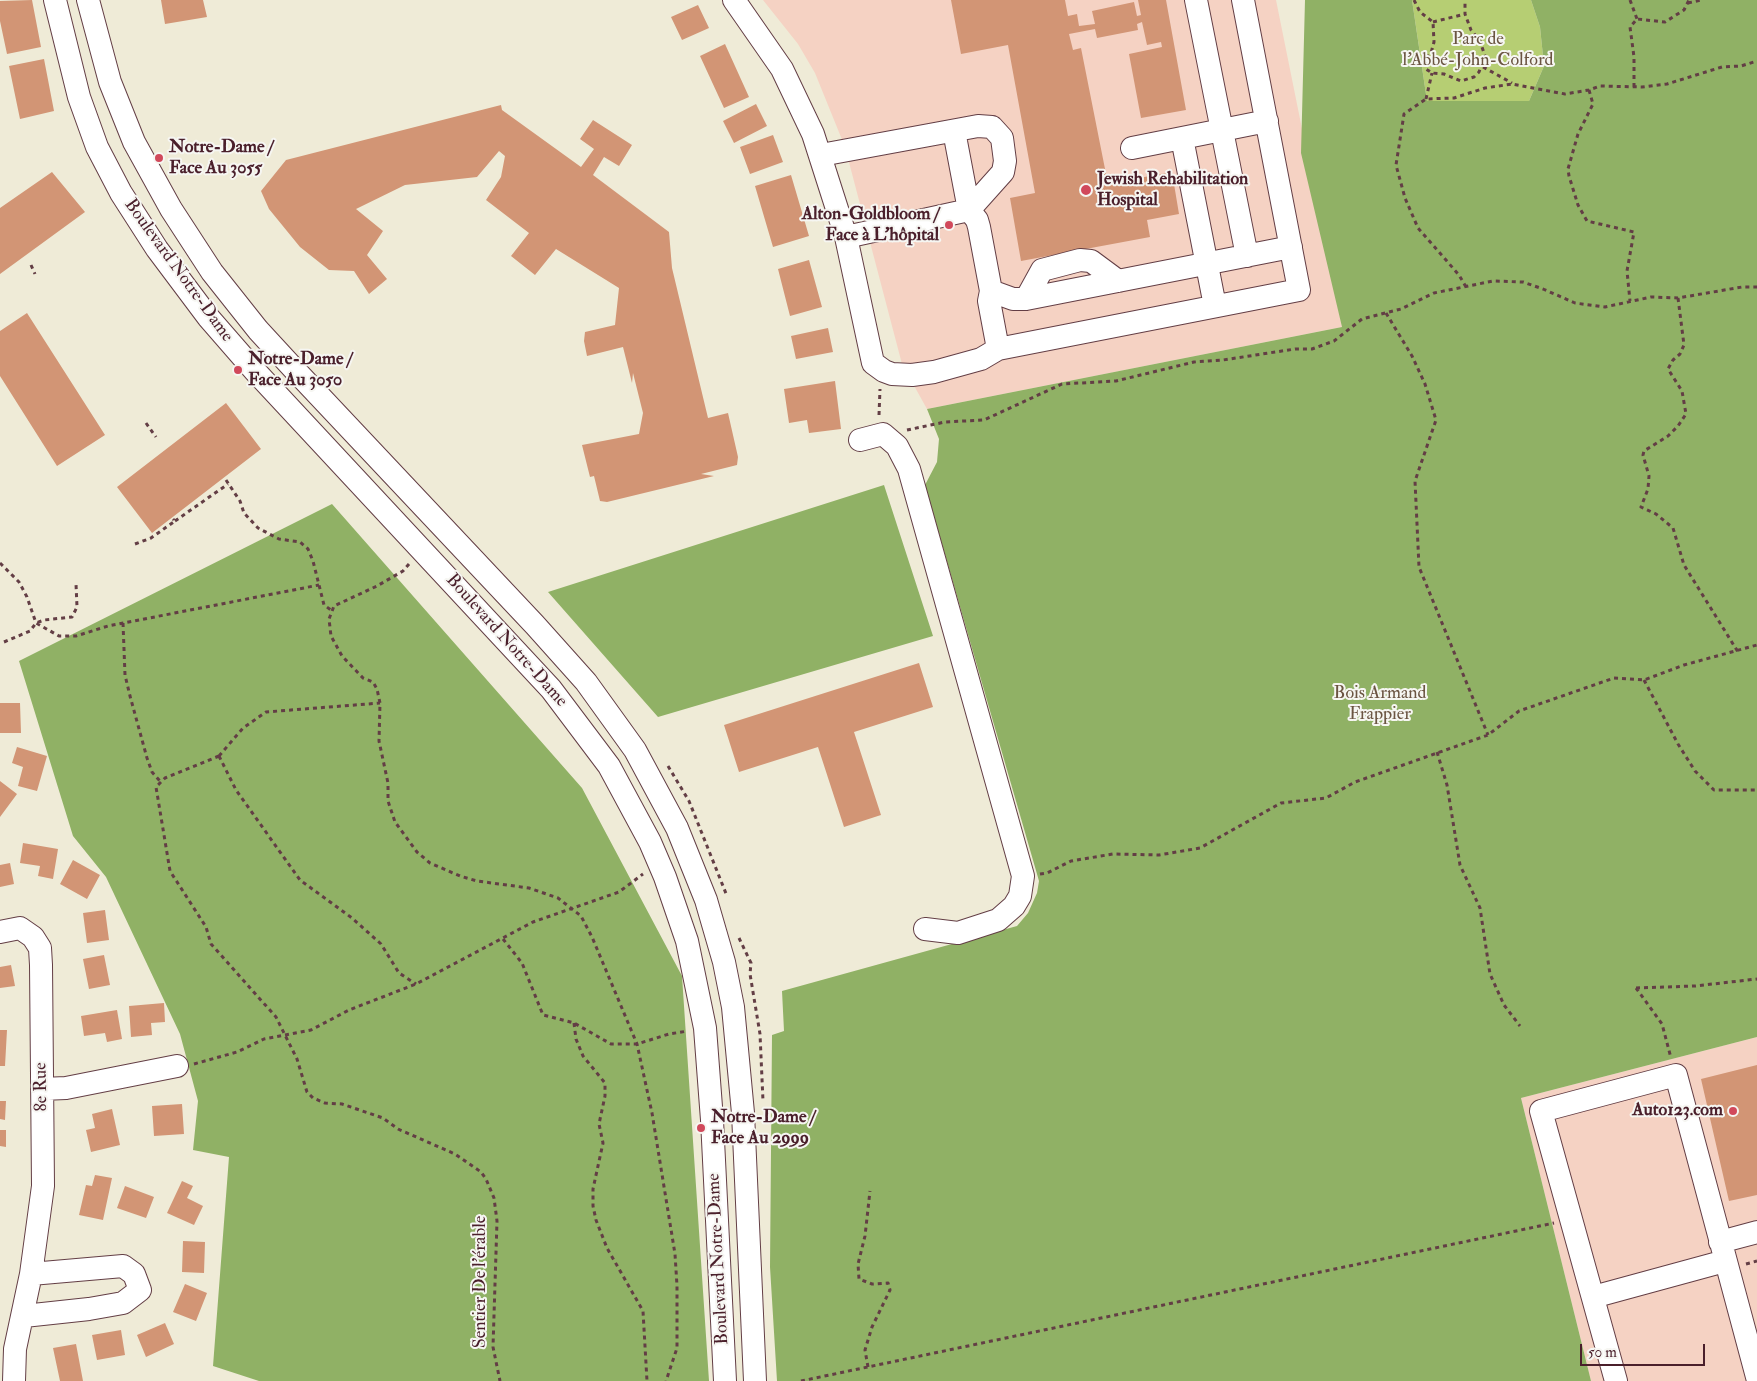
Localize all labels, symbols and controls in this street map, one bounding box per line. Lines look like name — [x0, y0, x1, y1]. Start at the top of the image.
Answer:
park label: Parc de l'Abbé-John-Colford — [1403, 29, 1553, 72]
place label: Notre-Dame / Face Au 3055 — [169, 137, 273, 180]
marker: Notre-Dame / Face Au 3055 — [153, 152, 165, 164]
place label: Jewish Rehabilitation Hospital — [1097, 169, 1248, 212]
marker: Jewish Rehabilitation Hospital — [1079, 183, 1093, 197]
street label: Boulevard Notre-Dame — [119, 195, 237, 347]
place label: Alton-Goldbloom / Face à L'hôpital — [802, 204, 939, 246]
marker: Alton-Goldbloom / Face à L'hôpital — [943, 219, 955, 231]
place label: Notre-Dame / Face Au 3050 — [248, 349, 352, 392]
marker: Notre-Dame / Face Au 3050 — [232, 364, 244, 376]
street label: Boulevard Notre-Dame — [441, 570, 571, 712]
park label: Bois Armand Frappier — [1334, 683, 1426, 726]
street label: 8e Rue — [31, 1062, 53, 1112]
place label: Auto123.com — [1632, 1100, 1723, 1122]
marker: Auto123.com — [1727, 1105, 1739, 1117]
place label: Notre-Dame / Face Au 2999 — [711, 1107, 815, 1150]
marker: Notre-Dame / Face Au 2999 — [695, 1122, 707, 1134]
street label: Boulevard Notre-Dame — [704, 1173, 734, 1345]
street label: Sentier De l'érable — [470, 1216, 492, 1348]
scale bar — [1582, 1334, 1707, 1366]
text: 50 m — [1588, 1343, 1617, 1362]

